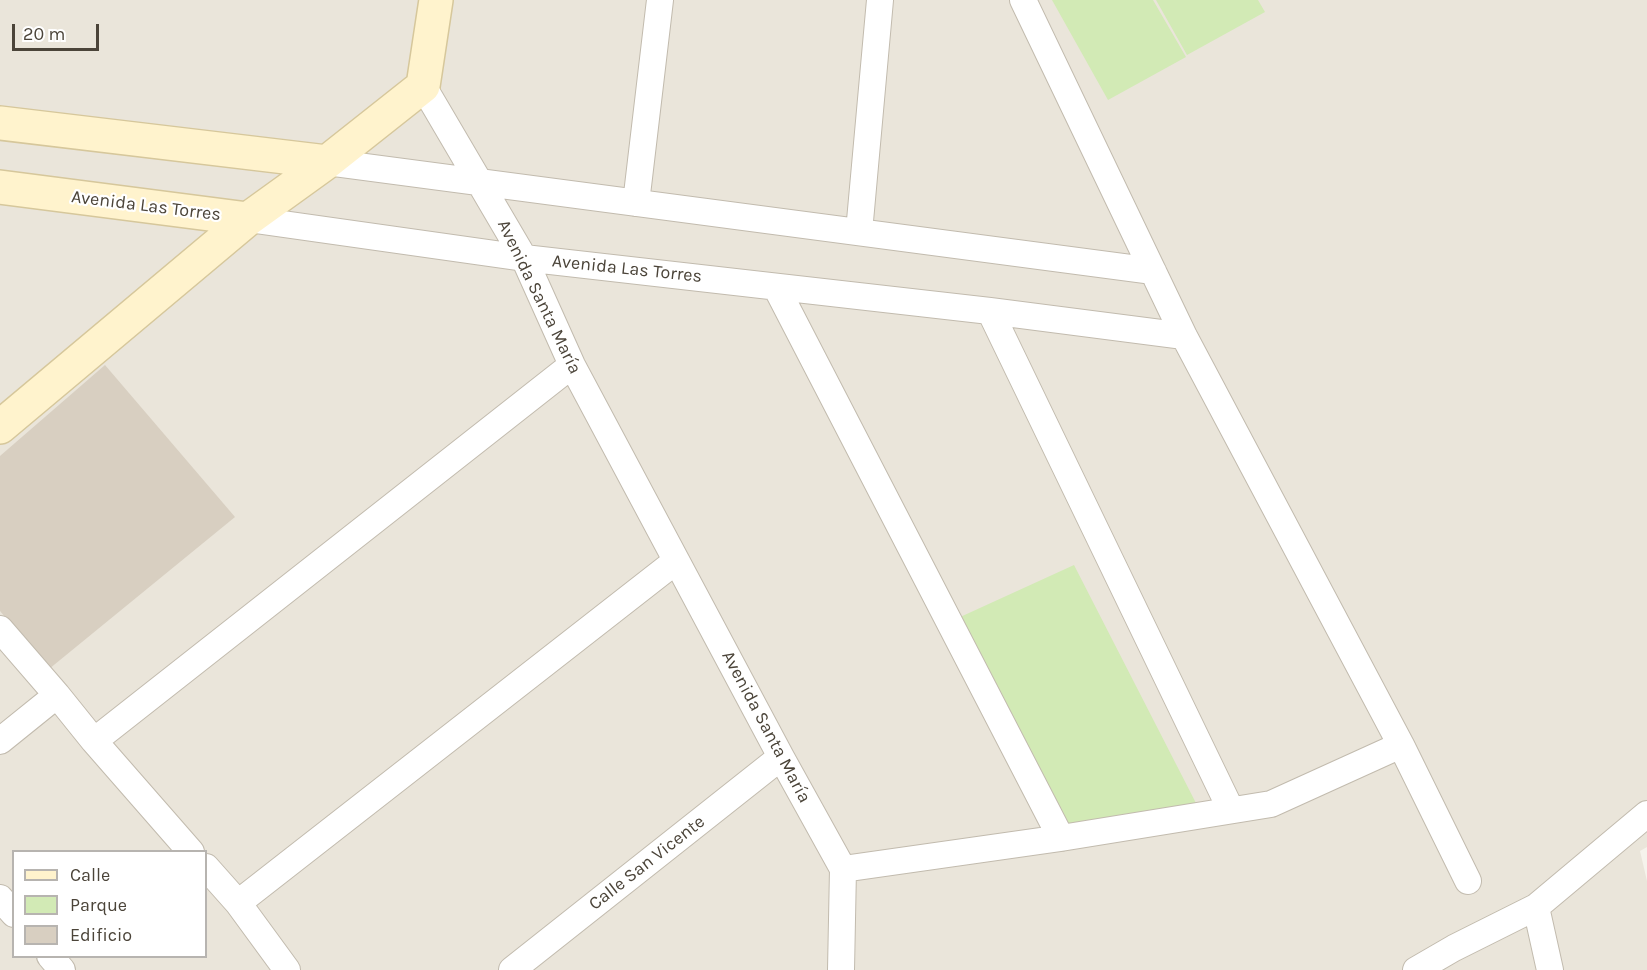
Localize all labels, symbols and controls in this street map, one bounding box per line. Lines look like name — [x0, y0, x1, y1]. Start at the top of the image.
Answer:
scale bar — [15, 12, 102, 50]
text: 20 m — [23, 23, 65, 45]
street label: Avenida Las Torres — [70, 186, 222, 226]
street label: Avenida Santa María — [492, 216, 586, 378]
street label: Avenida Las Torres — [551, 250, 703, 288]
street label: Avenida Santa María — [717, 647, 815, 807]
street label: Calle San Vicente — [585, 811, 709, 915]
legend — [12, 850, 207, 958]
text: Calle — [70, 864, 110, 886]
text: Parque — [70, 894, 127, 916]
text: Edificio — [70, 924, 132, 946]

